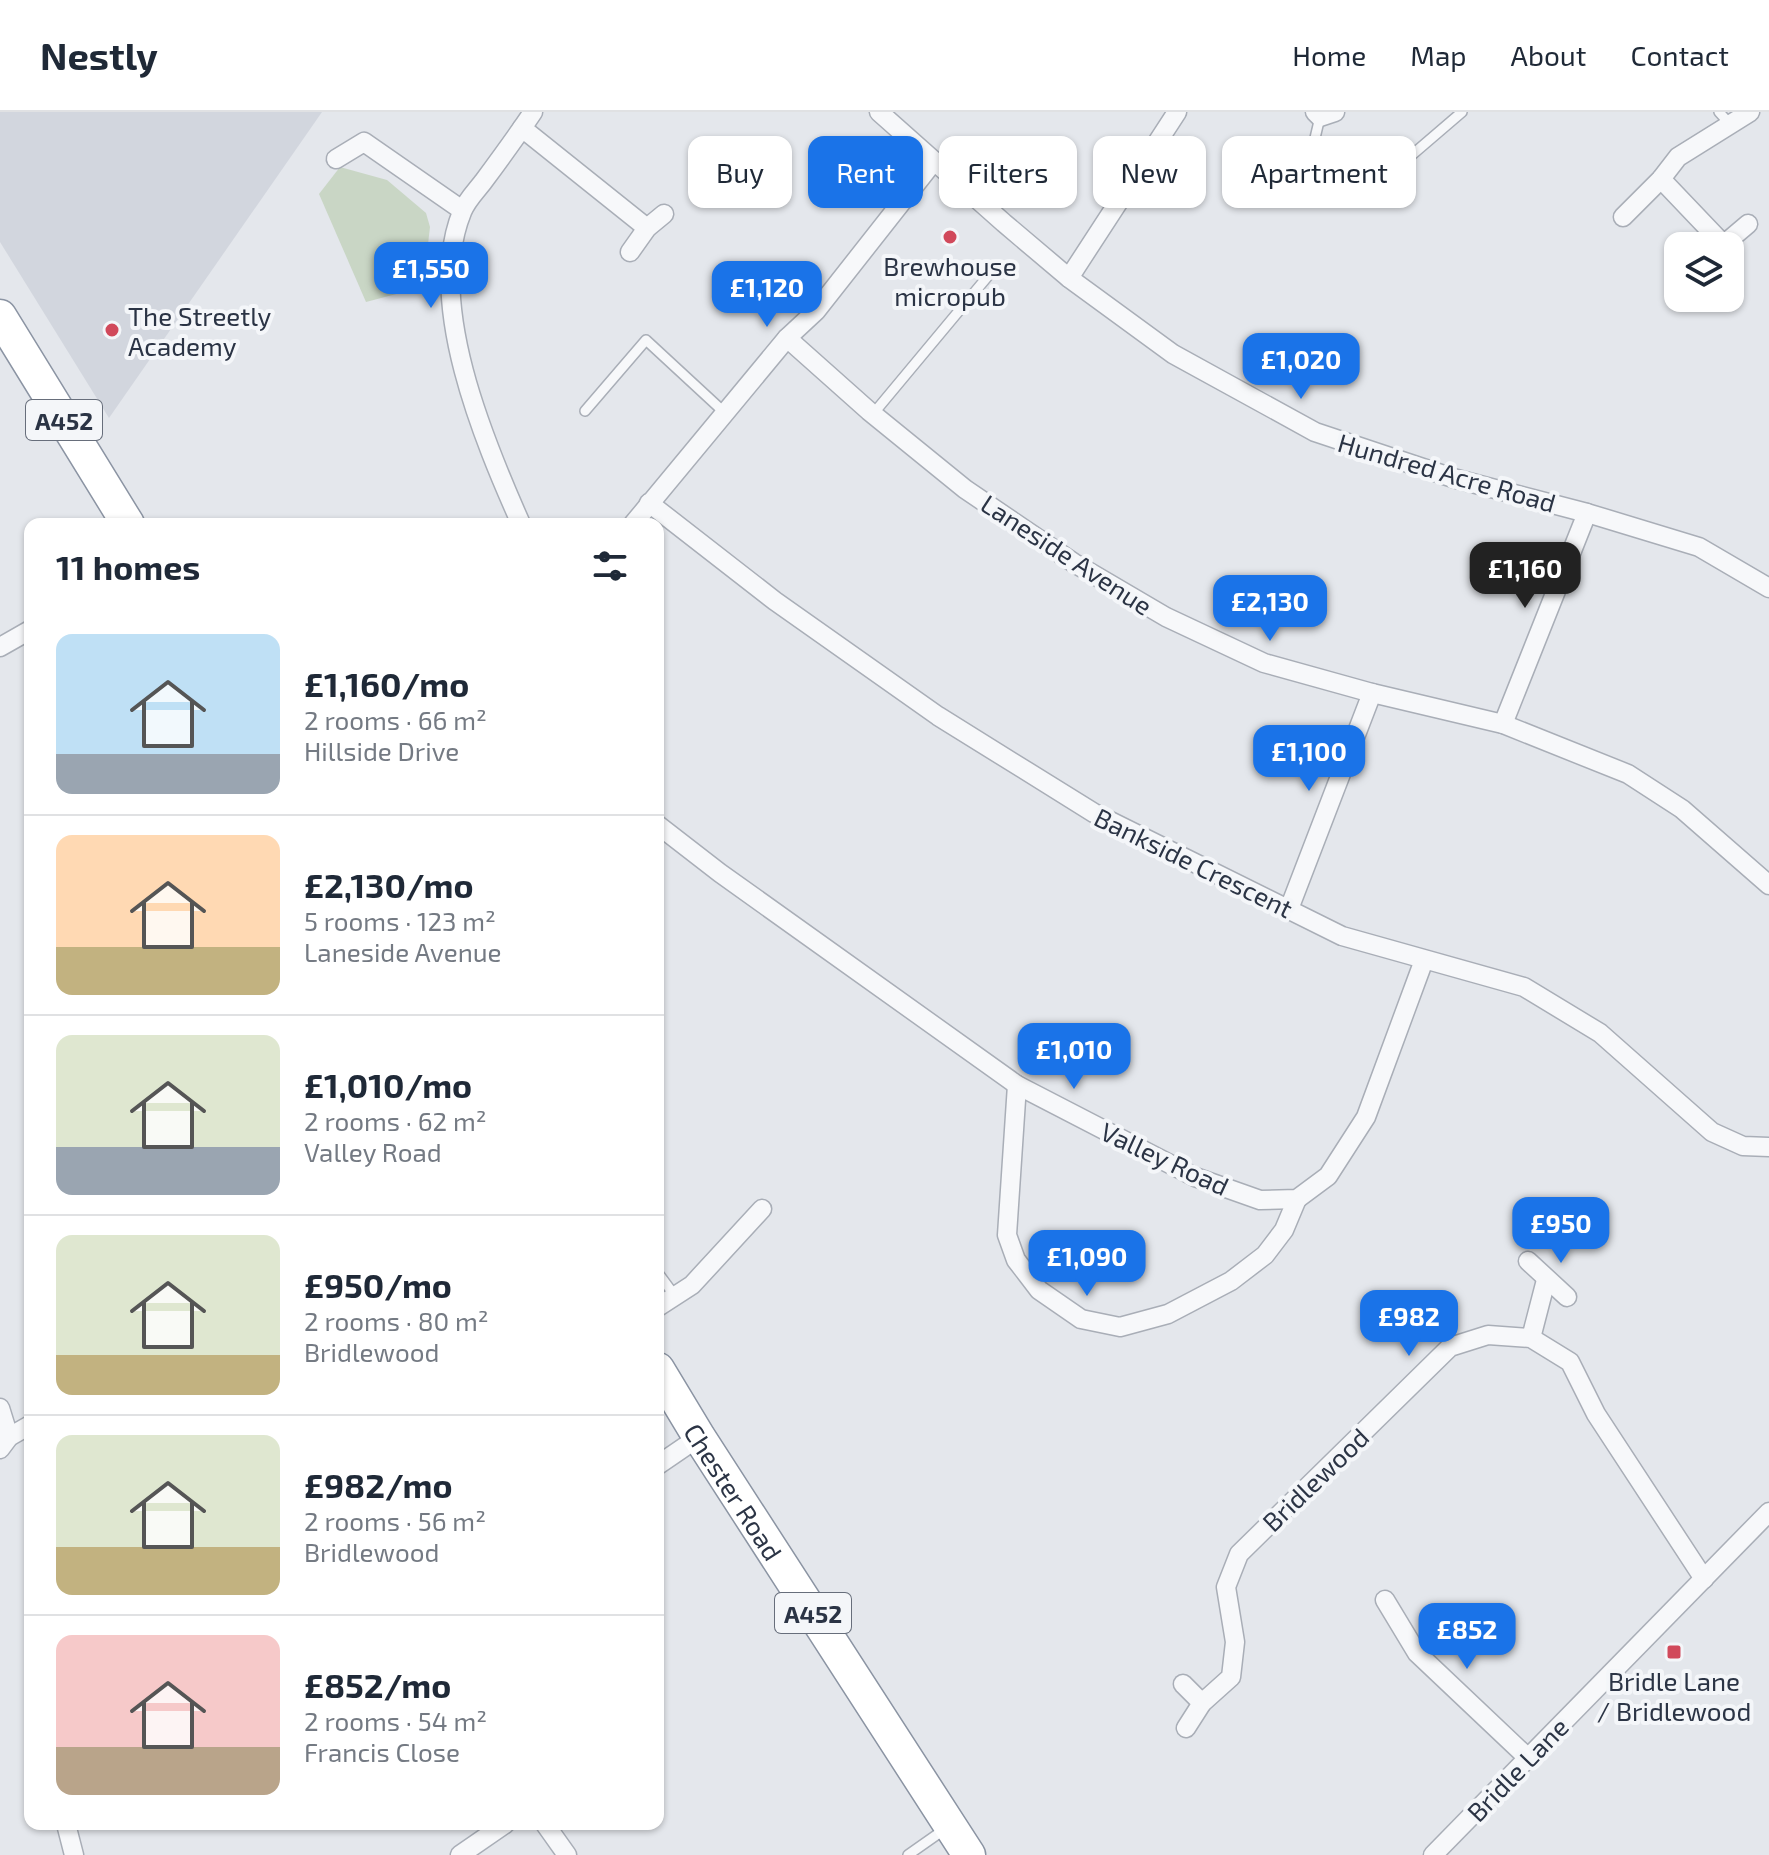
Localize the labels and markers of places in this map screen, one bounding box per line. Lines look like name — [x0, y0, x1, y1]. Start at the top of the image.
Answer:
marker: Brewhouse micropub — [941, 228, 959, 246]
pin: £1,550 — [366, 242, 496, 310]
place label: Brewhouse micropub — [883, 250, 1017, 311]
pin: £1,120 — [702, 261, 832, 329]
place label: The Streetly Academy — [128, 300, 271, 361]
marker: The Streetly Academy — [103, 321, 121, 339]
pin: £1,020 — [1236, 333, 1366, 401]
pin: £1,160 — [1460, 542, 1590, 610]
pin: £2,130 — [1205, 575, 1335, 643]
pin: £1,100 — [1244, 725, 1374, 793]
pin: £1,010 — [1009, 1023, 1139, 1091]
pin: £950 — [1514, 1197, 1608, 1265]
pin: £1,090 — [1022, 1230, 1152, 1298]
pin: £982 — [1362, 1290, 1456, 1358]
pin: £852 — [1420, 1603, 1514, 1671]
marker: Bridle Lane / Bridlewood — [1665, 1643, 1683, 1661]
place label: Bridle Lane / Bridlewood — [1597, 1665, 1751, 1726]

